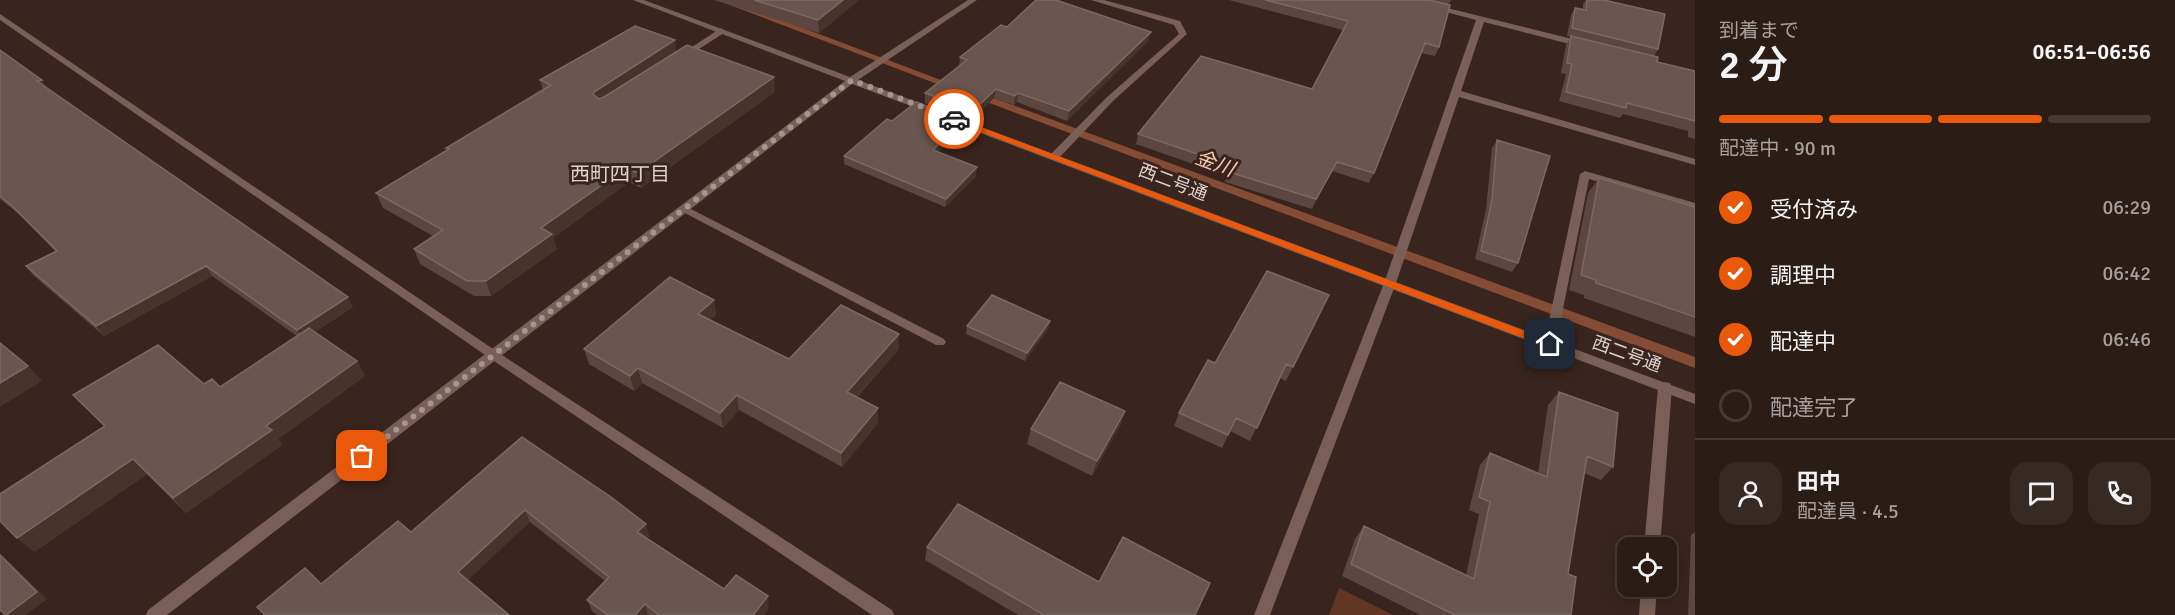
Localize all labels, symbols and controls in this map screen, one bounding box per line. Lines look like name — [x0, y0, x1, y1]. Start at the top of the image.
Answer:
text: 到着まで — [1719, 18, 1799, 43]
text: 06:51–06:56 — [2033, 38, 2151, 65]
text: 2 分 — [1719, 41, 1788, 89]
courier — [924, 89, 984, 149]
icon: car — [938, 103, 971, 136]
text: 配達中 · 90 m — [1719, 136, 1836, 161]
water label: 金川 — [1192, 145, 1240, 183]
street label: 西二号通 — [1135, 159, 1211, 205]
district label: 西町四丁目 — [570, 162, 670, 187]
icon: check — [1719, 191, 1752, 224]
text: 06:29 — [2102, 195, 2151, 220]
text: 受付済み — [1770, 196, 1858, 223]
icon: check — [1719, 257, 1752, 290]
text: 06:42 — [2102, 261, 2151, 286]
text: 調理中 — [1770, 262, 1836, 289]
pin — [1524, 318, 1575, 369]
icon: check — [1719, 323, 1752, 356]
icon: home — [1533, 327, 1566, 360]
text: 06:46 — [2102, 327, 2151, 352]
text: 配達中 — [1770, 328, 1836, 355]
street label: 西二号通 — [1589, 331, 1665, 377]
text: 配達完了 — [1770, 394, 1858, 421]
pin — [336, 430, 387, 481]
icon: bag — [345, 439, 378, 472]
button: person — [1719, 462, 1782, 525]
button: chat — [2010, 462, 2073, 525]
button: phone — [2088, 462, 2151, 525]
text: 田中 — [1797, 468, 1841, 495]
text: 配達員 · 4.5 — [1797, 499, 1899, 524]
map controls — [1617, 537, 1677, 597]
button: locate — [1617, 537, 1677, 597]

